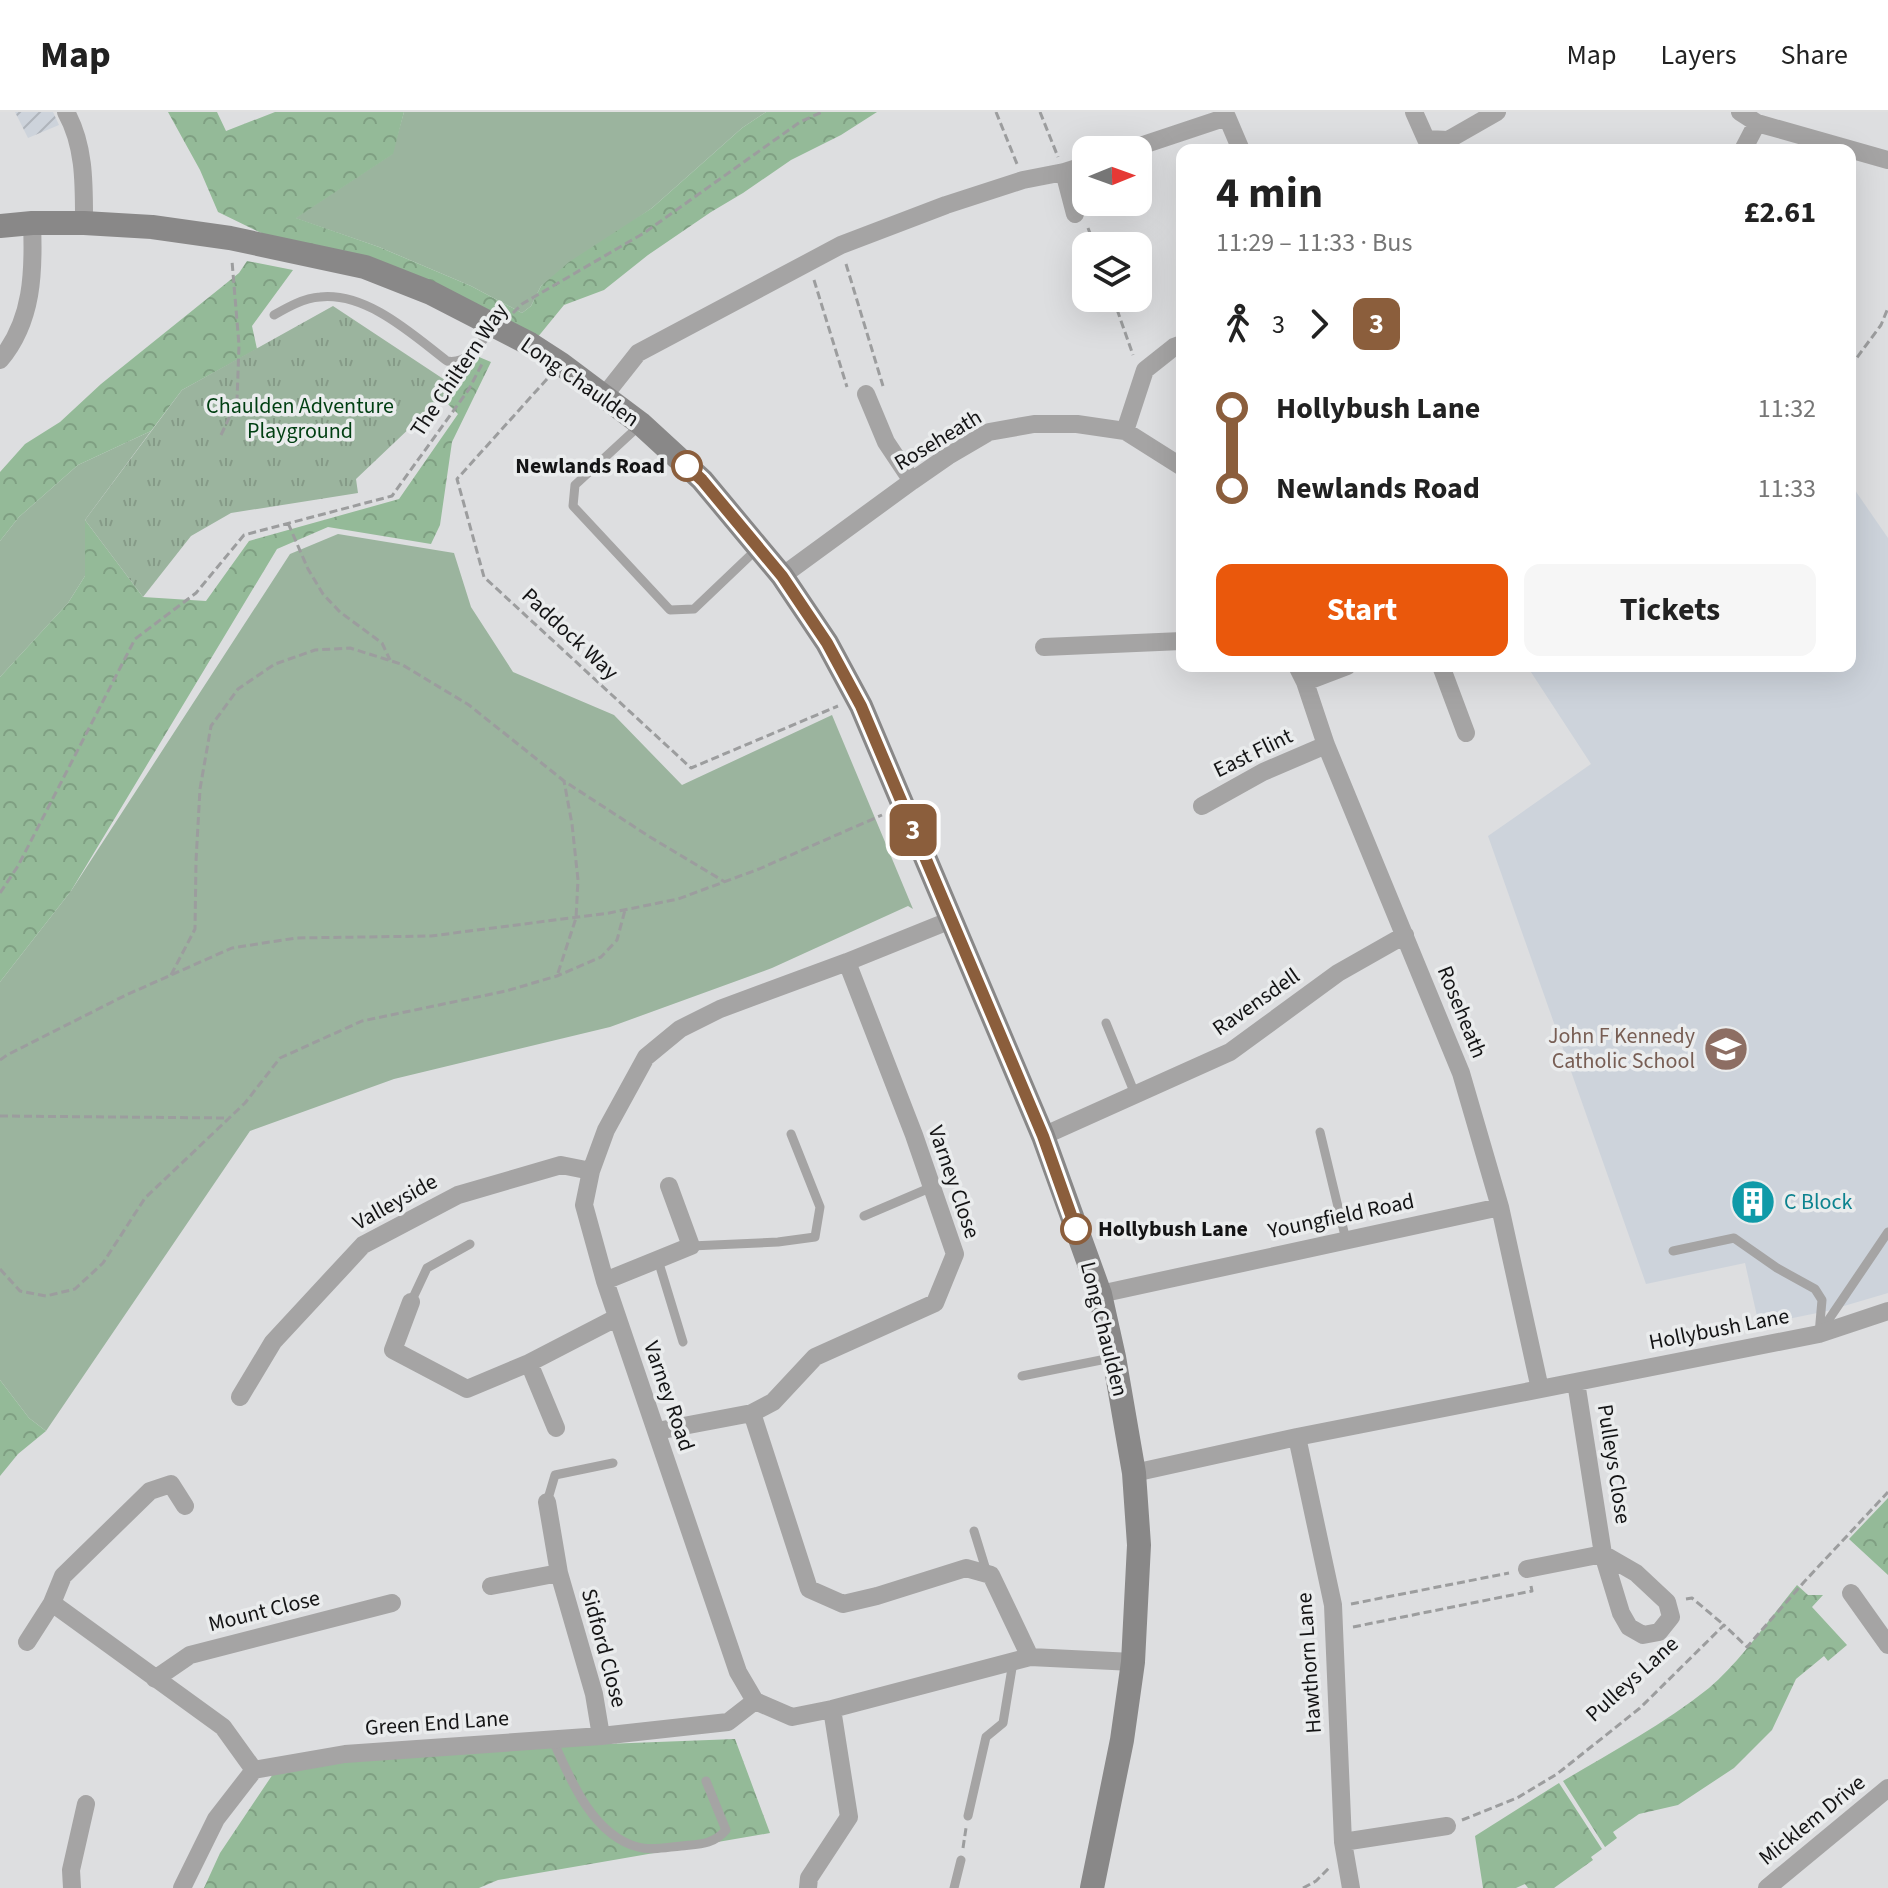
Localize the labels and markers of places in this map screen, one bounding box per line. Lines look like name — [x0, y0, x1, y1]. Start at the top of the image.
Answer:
place label: Newlands Road — [515, 450, 665, 482]
marker: Newlands Road — [672, 451, 702, 481]
place label: John F Kennedy Catholic School — [1548, 1020, 1696, 1077]
school or university icon: John F Kennedy Catholic School — [1702, 1025, 1750, 1073]
building icon: C Block — [1729, 1178, 1777, 1226]
place label: C Block — [1784, 1186, 1852, 1218]
place label: Hollybush Lane — [1098, 1213, 1248, 1245]
marker: Hollybush Lane — [1061, 1214, 1091, 1244]

